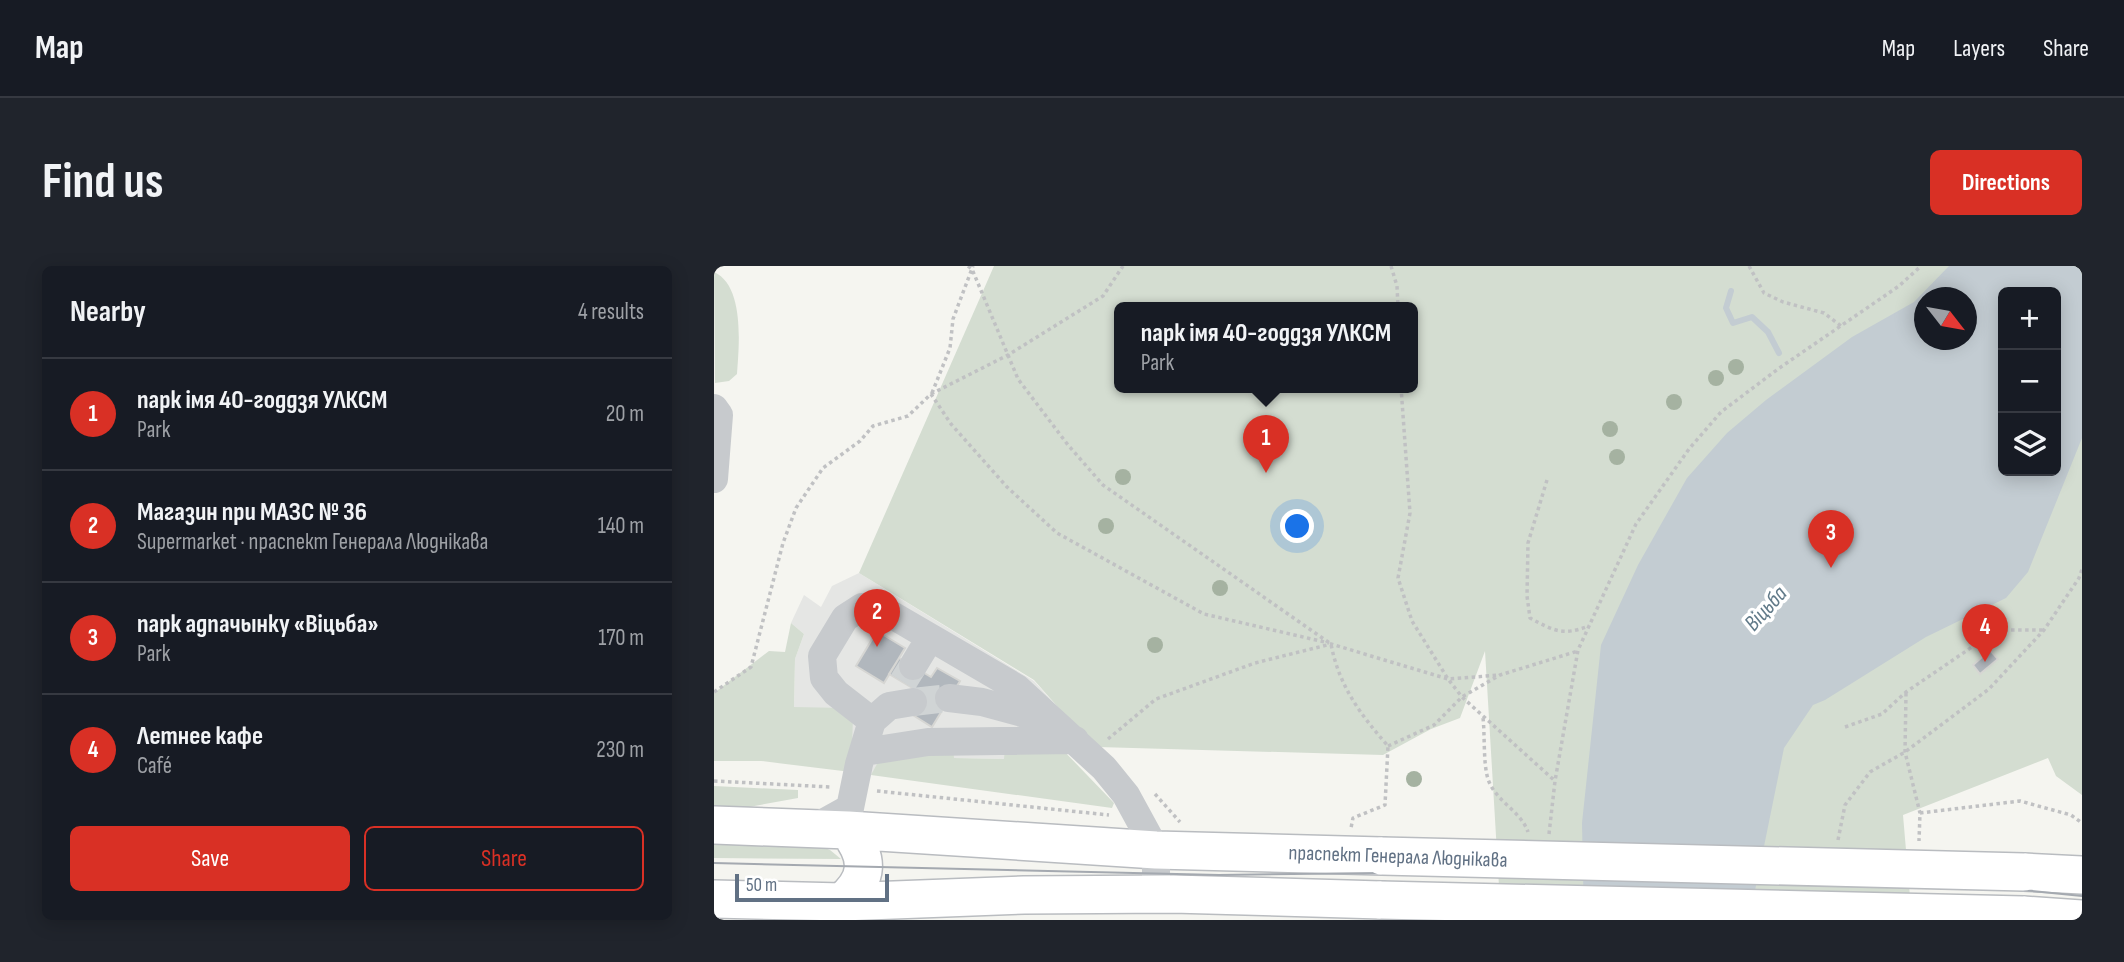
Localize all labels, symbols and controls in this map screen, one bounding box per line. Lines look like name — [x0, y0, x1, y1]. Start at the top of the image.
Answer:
text: Map — [35, 28, 84, 68]
text: Map — [1882, 34, 1915, 63]
text: Layers — [1953, 34, 2005, 63]
text: Share — [2043, 34, 2089, 63]
button: Directions — [1930, 150, 2082, 215]
text: Find us — [42, 153, 164, 212]
north arrow — [1914, 287, 1977, 350]
map controls — [1998, 287, 2061, 476]
button: + — [1998, 287, 2061, 350]
text: Nearby — [70, 294, 146, 330]
text: 4 results — [578, 298, 644, 326]
popup — [1114, 302, 1418, 393]
text: парк імя 40-годдзя УЛКСМ — [1141, 318, 1391, 349]
text: Park — [1141, 349, 1174, 377]
button: − — [1998, 350, 2061, 413]
text: парк імя 40-годдзя УЛКСМ — [137, 385, 388, 416]
text: 1 — [88, 400, 98, 428]
text: 20 m — [606, 400, 644, 428]
button: layers — [1998, 413, 2061, 476]
pin: 1 — [1243, 415, 1289, 473]
text: Park — [137, 416, 171, 444]
text: Магазин при МАЗС № 36 — [137, 497, 367, 528]
your location — [1280, 509, 1314, 543]
pin: 3 — [1808, 510, 1854, 568]
text: 2 — [88, 512, 98, 540]
text: 140 m — [598, 512, 644, 540]
text: Supermarket · праспект Генерала Люднікава — [137, 528, 488, 556]
water label: Віцьба — [1738, 580, 1794, 637]
pin: 2 — [854, 589, 900, 647]
pin: 4 — [1962, 604, 2008, 662]
text: парк адпачынку «Віцьба» — [137, 609, 379, 640]
text: 3 — [88, 624, 98, 652]
text: 170 m — [598, 624, 644, 652]
text: Park — [137, 640, 171, 668]
text: Летнее кафе — [137, 721, 263, 752]
text: 4 — [88, 736, 98, 764]
text: 230 m — [596, 736, 644, 764]
text: Café — [137, 752, 172, 780]
button: Save — [70, 826, 350, 891]
button: Share — [364, 826, 644, 891]
street label: праспект Генерала Люднікава — [1288, 840, 1508, 873]
scale bar — [735, 871, 889, 903]
text: 50 m — [746, 874, 777, 897]

